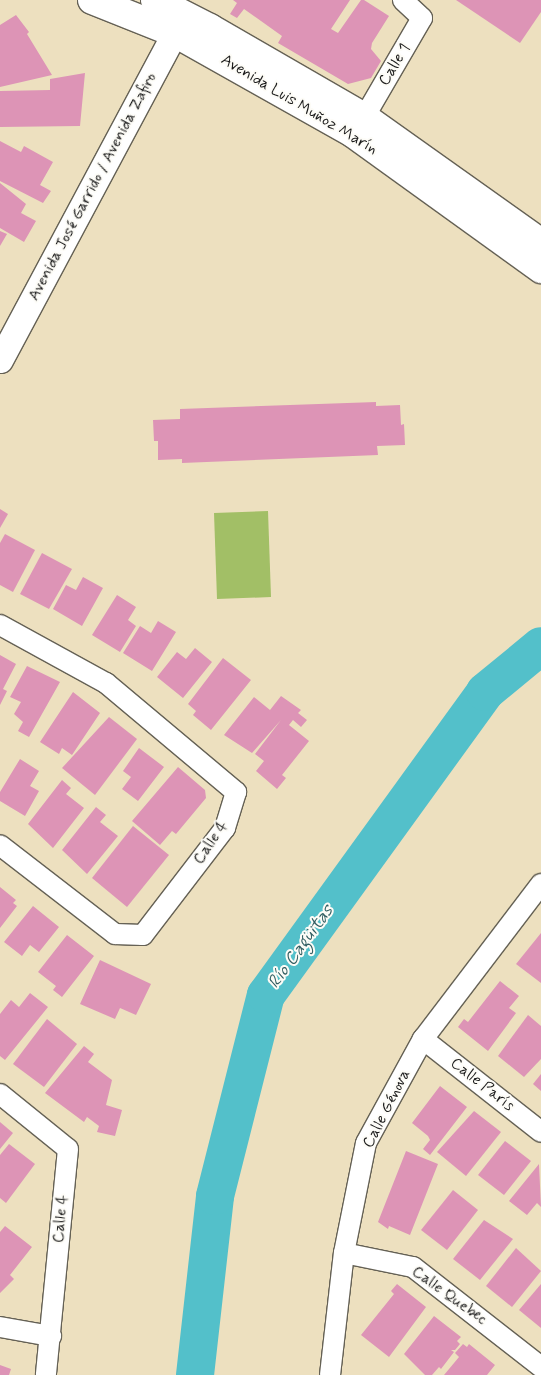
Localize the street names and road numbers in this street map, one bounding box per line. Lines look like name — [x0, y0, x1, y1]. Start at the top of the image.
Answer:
street label: Calle 1 — [375, 40, 415, 90]
street label: Avenida Luis Muñoz Marín — [217, 50, 381, 160]
street label: Avenida José Garrido / Avenida Zafiro — [24, 69, 162, 305]
street label: Calle 4 — [190, 818, 232, 868]
street label: Calle París — [447, 1055, 517, 1115]
street label: Calle Génova — [359, 1067, 415, 1151]
street label: Calle 4 — [49, 1194, 73, 1244]
street label: Calle Quebec — [408, 1263, 490, 1329]

